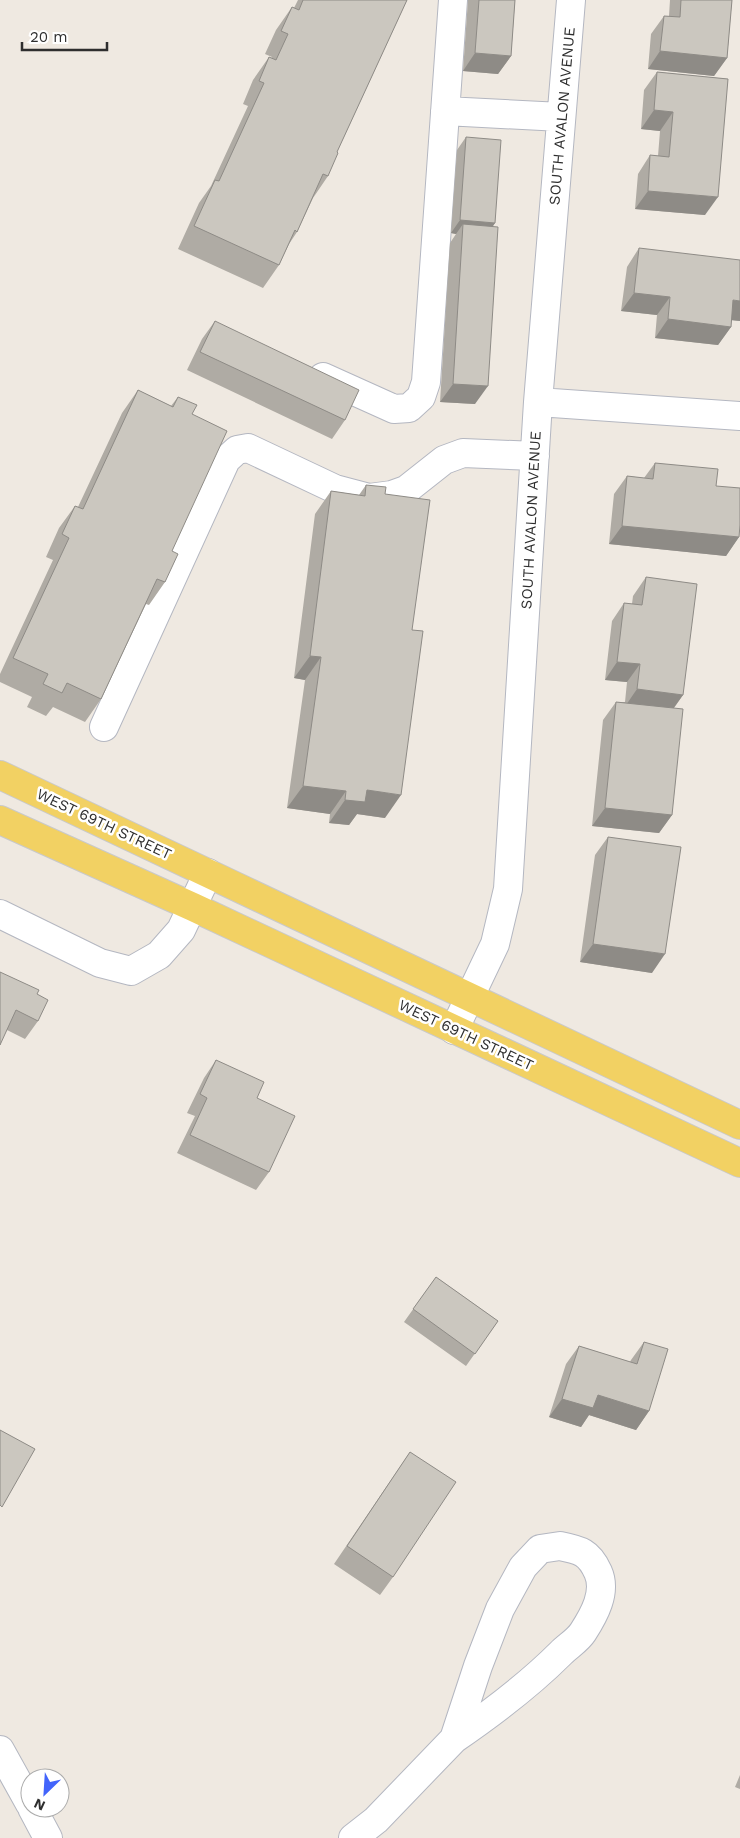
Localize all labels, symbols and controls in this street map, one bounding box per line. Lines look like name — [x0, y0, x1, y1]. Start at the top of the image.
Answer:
scale bar — [22, 20, 108, 52]
street label: SOUTH AVALON AVENUE — [545, 26, 579, 206]
text: 20 m — [30, 28, 68, 46]
street label: SOUTH AVALON AVENUE — [517, 430, 545, 610]
street label: WEST 69TH STREET — [34, 785, 174, 863]
street label: WEST 69TH STREET — [396, 996, 536, 1074]
north arrow — [20, 1768, 70, 1818]
text: N — [31, 1795, 48, 1814]

